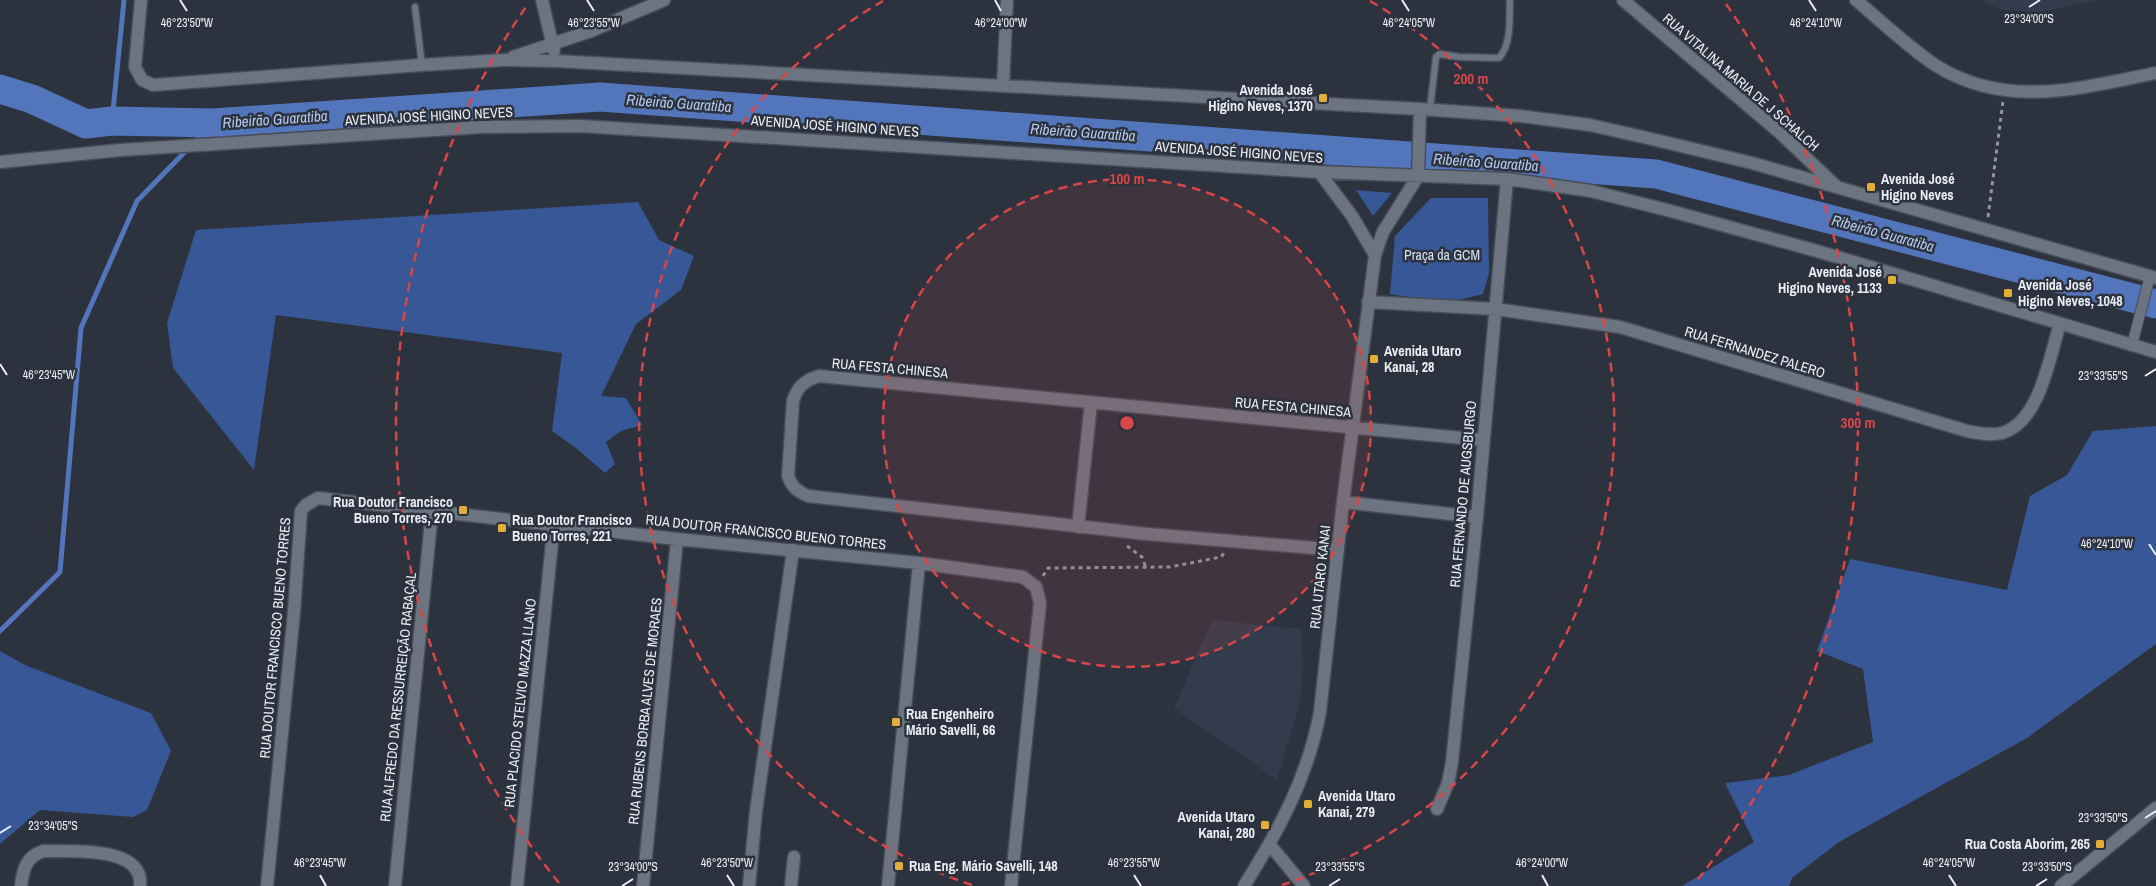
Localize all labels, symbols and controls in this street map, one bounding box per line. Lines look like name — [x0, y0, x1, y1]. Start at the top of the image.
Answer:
street label: RUA VITALINA MARIA DE J SCHALCH — [1659, 9, 1823, 155]
text: 23°34'00"S — [2004, 11, 2054, 27]
text: 46°23'50"W — [161, 15, 214, 31]
text: 46°23'55"W — [568, 15, 621, 31]
text: 46°24'00"W — [975, 15, 1028, 31]
text: 46°24'05"W — [1383, 15, 1436, 31]
text: 46°24'10"W — [1790, 15, 1843, 31]
text: 200 m — [1454, 68, 1488, 89]
place label: Avenida José Higino Neves, 1370 — [1208, 81, 1313, 115]
water label: Ribeirão Guaratiba — [626, 89, 732, 117]
marker: Avenida José Higino Neves, 1370 — [1317, 92, 1329, 104]
street label: AVENIDA JOSÉ HIGINO NEVES — [344, 103, 514, 129]
water label: Ribeirão Guaratiba — [222, 105, 328, 133]
street label: AVENIDA JOSÉ HIGINO NEVES — [749, 111, 920, 141]
water label: Ribeirão Guaratiba — [1030, 118, 1136, 146]
street label: AVENIDA JOSÉ HIGINO NEVES — [1153, 137, 1324, 167]
water label: Ribeirão Guaratiba — [1433, 148, 1539, 176]
text: 100 m — [1110, 168, 1144, 189]
place label: Avenida José Higino Neves — [1881, 170, 1955, 204]
marker: Avenida José Higino Neves — [1865, 181, 1877, 193]
water label: Ribeirão Guaratiba — [1829, 209, 1937, 257]
park label: Praça da GCM — [1404, 246, 1480, 264]
place label: Avenida José Higino Neves, 1133 — [1778, 263, 1882, 297]
marker: Avenida José Higino Neves, 1133 — [1886, 274, 1898, 286]
place label: Avenida José Higino Neves, 1048 — [2018, 276, 2123, 310]
marker: Avenida José Higino Neves, 1048 — [2002, 287, 2014, 299]
street label: RUA FERNANDEZ PALERO — [1683, 322, 1827, 382]
place label: Avenida Utaro Kanai, 28 — [1384, 342, 1461, 376]
marker: Avenida Utaro Kanai, 28 — [1368, 353, 1380, 365]
street label: RUA FESTA CHINESA — [831, 354, 949, 382]
text: 46°23'45"W — [23, 367, 76, 383]
text: 23°33'55"S — [2078, 368, 2128, 384]
street label: RUA FESTA CHINESA — [1234, 393, 1352, 421]
street label: RUA FERNANDO DE AUGSBURGO — [1446, 400, 1480, 588]
text: 300 m — [1841, 412, 1875, 433]
centre of rings — [1118, 414, 1136, 432]
place label: Rua Doutor Francisco Bueno Torres, 270 — [333, 493, 453, 527]
marker: Rua Doutor Francisco Bueno Torres, 270 — [457, 504, 469, 516]
street label: RUA DOUTOR FRANCISCO BUENO TORRES — [645, 510, 888, 554]
place label: Rua Doutor Francisco Bueno Torres, 221 — [512, 511, 632, 545]
street label: RUA DOUTOR FRANCISCO BUENO TORRES — [255, 516, 295, 759]
marker: Rua Doutor Francisco Bueno Torres, 221 — [496, 522, 508, 534]
street label: RUA UTARO KANAI — [1306, 524, 1334, 630]
text: 46°24'10"W — [2081, 536, 2134, 552]
street label: RUA ALFREDO DA RESSURREIÇÃO RABAÇAL — [376, 571, 420, 823]
street label: RUA RUBENS BORBA ALVES DE MORAES — [624, 596, 666, 825]
street label: RUA PLACIDO STELVIO MAZZA LLANO — [500, 597, 540, 809]
place label: Rua Engenheiro Mário Savelli, 66 — [906, 705, 995, 739]
marker: Rua Engenheiro Mário Savelli, 66 — [890, 716, 902, 728]
place label: Avenida Utaro Kanai, 279 — [1318, 787, 1395, 821]
marker: Avenida Utaro Kanai, 279 — [1302, 798, 1314, 810]
place label: Avenida Utaro Kanai, 280 — [1178, 808, 1255, 842]
text: 23°33'50"S — [2078, 810, 2128, 826]
text: 23°34'05"S — [28, 818, 78, 834]
marker: Avenida Utaro Kanai, 280 — [1259, 819, 1271, 831]
place label: Rua Costa Aborim, 265 — [1965, 835, 2091, 853]
marker: Rua Costa Aborim, 265 — [2094, 838, 2106, 850]
text: 46°23'45"W — [294, 855, 347, 871]
text: 46°23'50"W — [701, 855, 754, 871]
text: 46°23'55"W — [1108, 855, 1161, 871]
text: 46°24'00"W — [1516, 855, 1569, 871]
text: 46°24'05"W — [1923, 855, 1976, 871]
place label: Rua Eng. Mário Savelli, 148 — [909, 857, 1058, 875]
text: 23°34'00"S — [608, 859, 658, 875]
text: 23°33'55"S — [1315, 859, 1365, 875]
text: 23°33'50"S — [2022, 859, 2072, 875]
marker: Rua Eng. Mário Savelli, 148 — [893, 860, 905, 872]

